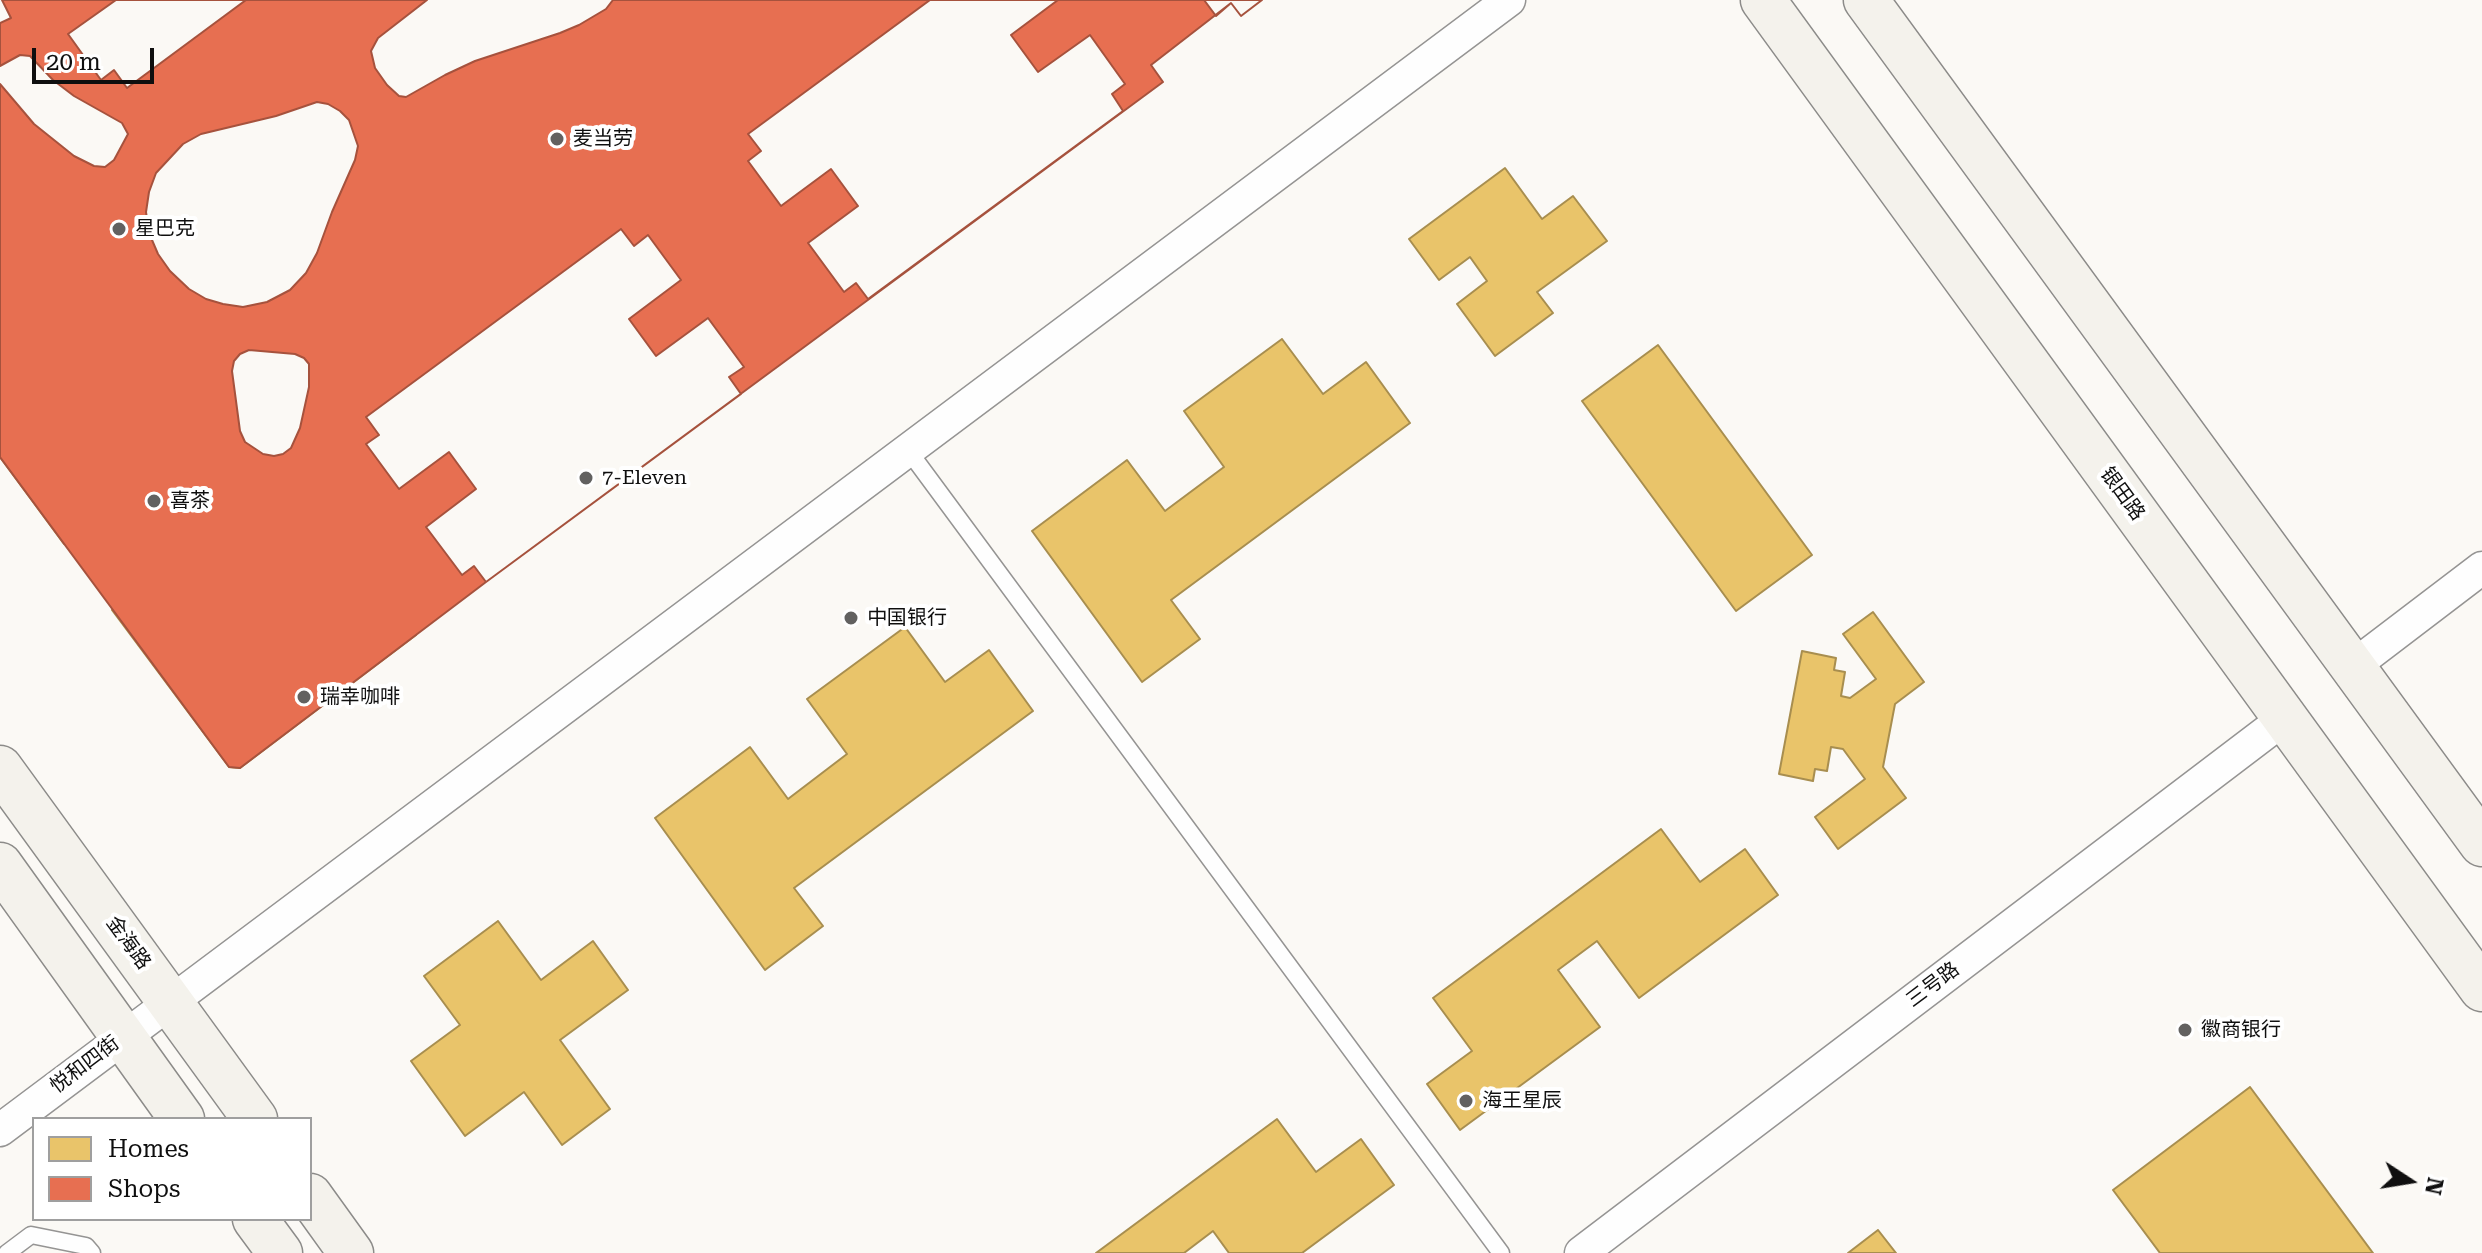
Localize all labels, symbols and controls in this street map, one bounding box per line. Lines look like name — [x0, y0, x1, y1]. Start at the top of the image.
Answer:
scale bar — [36, 32, 158, 82]
text: 20 m — [46, 48, 101, 76]
place label: 麦当劳 — [573, 127, 633, 151]
marker: 麦当劳 — [548, 130, 566, 148]
place label: 星巴克 — [135, 217, 195, 241]
marker: 星巴克 — [110, 220, 128, 238]
street label: 银田路 — [2095, 463, 2149, 525]
place label: 7-Eleven — [602, 466, 687, 490]
marker: 7-Eleven — [577, 469, 595, 487]
place label: 喜茶 — [170, 489, 210, 513]
marker: 喜茶 — [145, 492, 163, 510]
place label: 中国银行 — [867, 606, 947, 630]
marker: 中国银行 — [842, 609, 860, 627]
place label: 瑞幸咖啡 — [320, 685, 400, 709]
marker: 瑞幸咖啡 — [295, 688, 313, 706]
street label: 金海路 — [101, 912, 155, 974]
street label: 三号路 — [1902, 957, 1964, 1013]
place label: 徽商银行 — [2201, 1018, 2281, 1042]
marker: 徽商银行 — [2176, 1021, 2194, 1039]
street label: 悦和四街 — [46, 1031, 124, 1099]
place label: 海王星辰 — [1482, 1089, 1562, 1113]
marker: 海王星辰 — [1457, 1092, 1475, 1110]
legend — [32, 1117, 312, 1221]
text: Homes — [108, 1135, 189, 1163]
north arrow — [2370, 1141, 2450, 1221]
text: Shops — [108, 1175, 180, 1203]
text: N — [2420, 1175, 2448, 1197]

